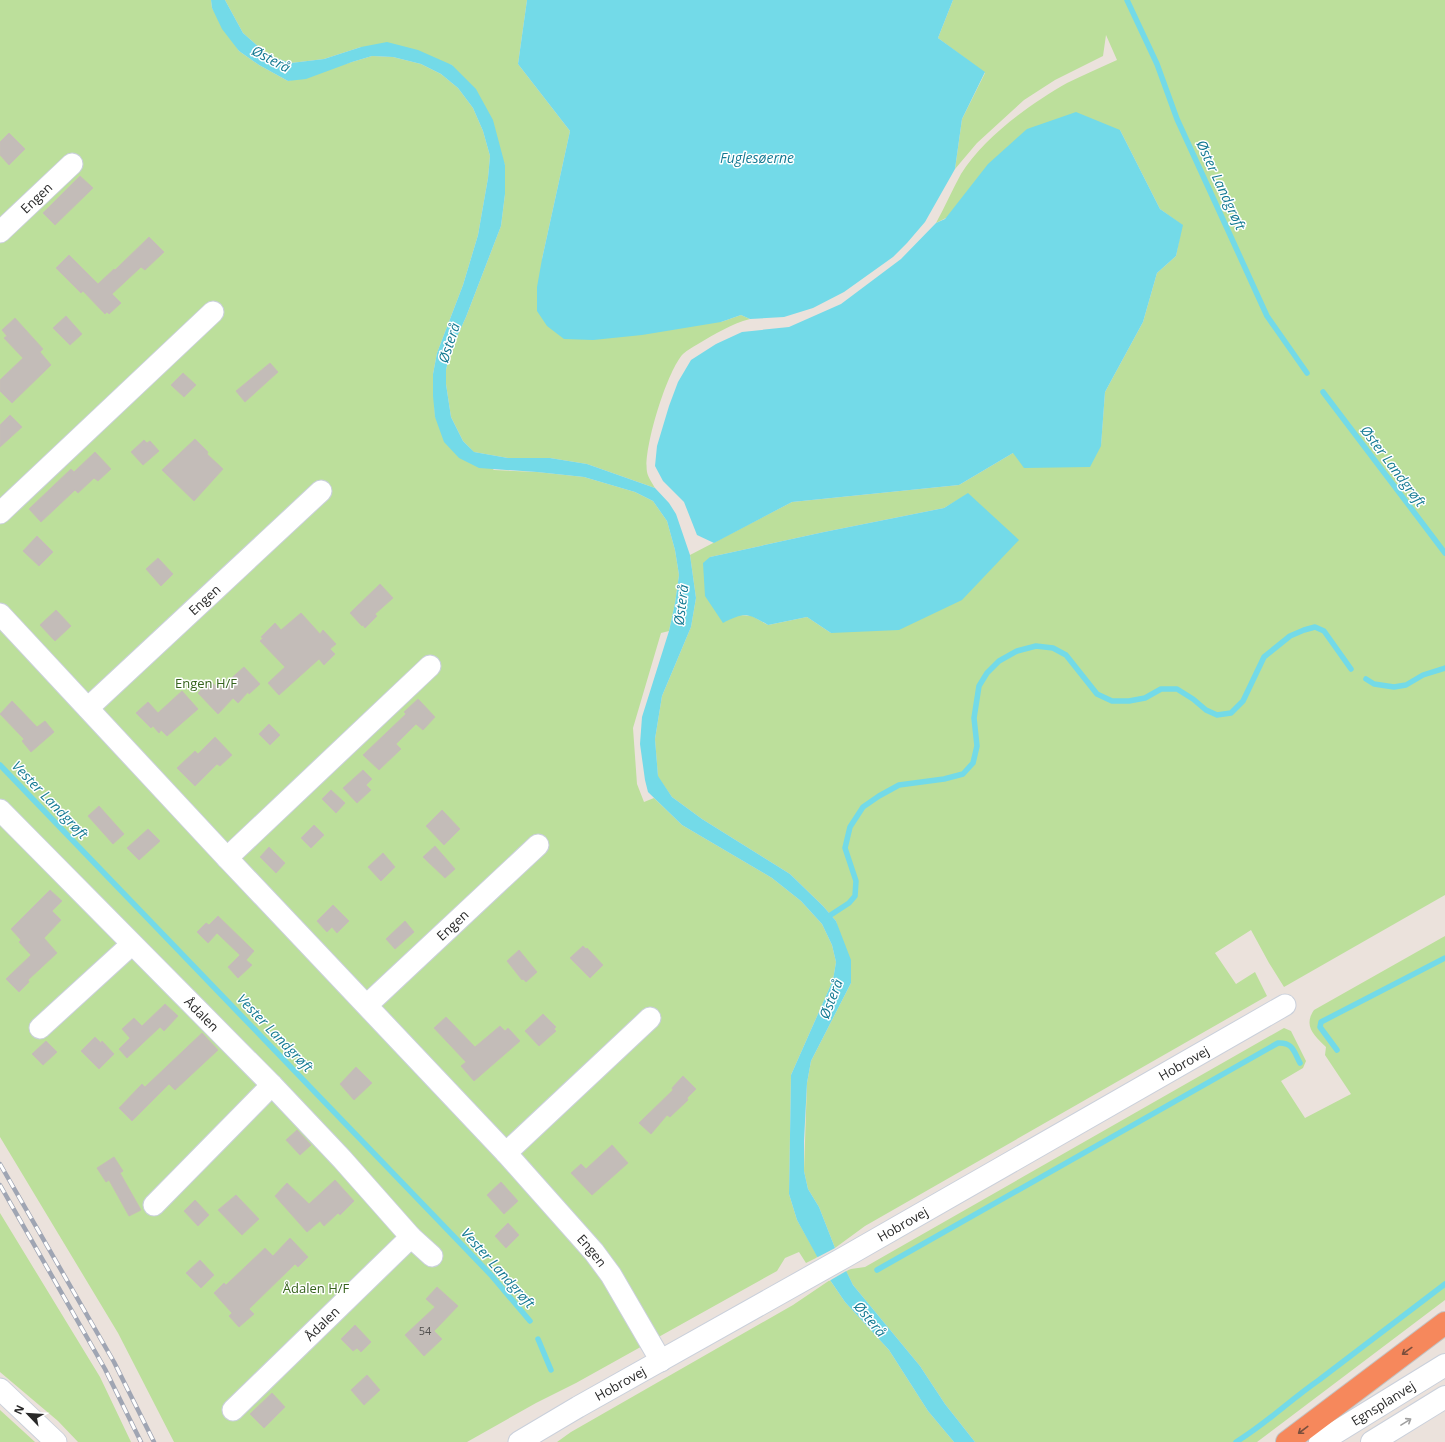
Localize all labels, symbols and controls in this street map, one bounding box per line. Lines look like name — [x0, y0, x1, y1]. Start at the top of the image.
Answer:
water label: Østerå — [249, 41, 294, 77]
water label: Øster Landgrøft — [1192, 137, 1251, 234]
water label: Fuglesøerne — [720, 148, 794, 167]
street label: Engen — [17, 178, 56, 217]
water label: Østerå — [433, 320, 464, 365]
water label: Øster Landgrøft — [1357, 421, 1431, 511]
street label: Engen — [184, 580, 224, 619]
water label: Østerå — [669, 583, 692, 627]
park label: Engen H/F — [175, 674, 237, 692]
water label: Vester Landgrøft — [8, 756, 94, 844]
street label: Engen — [433, 906, 472, 944]
water label: Østerå — [814, 976, 847, 1021]
water label: Vester Landgrøft — [233, 989, 319, 1077]
street label: Ådalen — [181, 993, 223, 1035]
street label: Hobrovej — [1155, 1041, 1212, 1085]
street label: Hobrovej — [874, 1202, 931, 1246]
water label: Vester Landgrøft — [457, 1223, 540, 1313]
street label: Engen — [573, 1230, 611, 1270]
park label: Ådalen H/F — [283, 1279, 349, 1297]
water label: Østerå — [850, 1297, 891, 1341]
street label: Ådalen — [301, 1302, 343, 1345]
house number: 54 — [419, 1323, 432, 1338]
one-way arrow — [1401, 1347, 1412, 1355]
street label: Hobrovej — [592, 1362, 649, 1405]
street label: Egnsplanvej — [1348, 1377, 1418, 1430]
north arrow — [8, 1394, 48, 1434]
text: N — [10, 1402, 27, 1417]
one-way arrow — [1400, 1417, 1412, 1425]
one-way arrow — [1298, 1426, 1309, 1434]

